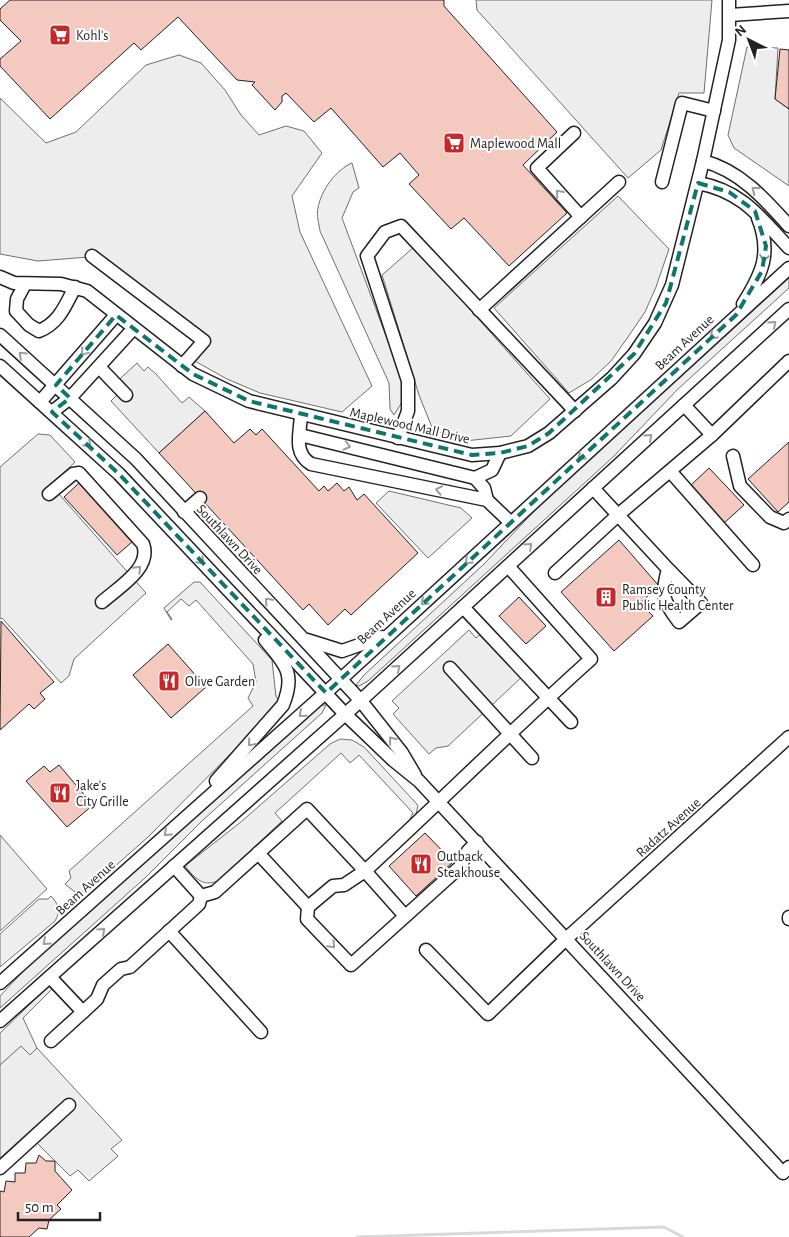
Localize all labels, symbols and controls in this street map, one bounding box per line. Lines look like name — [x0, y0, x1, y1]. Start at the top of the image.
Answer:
north arrow — [724, 15, 774, 65]
supermarket icon: Kohl's — [48, 23, 72, 47]
text: N — [733, 23, 749, 40]
place label: Kohl's — [76, 29, 108, 43]
supermarket icon: Maplewood Mall — [442, 131, 466, 155]
place label: Maplewood Mall — [470, 137, 561, 151]
one-way arrow — [752, 188, 761, 196]
one-way arrow — [555, 189, 564, 198]
one-way arrow — [759, 254, 770, 262]
street label: Beam Avenue — [653, 312, 717, 373]
one-way arrow — [768, 320, 777, 329]
one-way arrow — [710, 330, 719, 339]
one-way arrow — [81, 346, 90, 355]
one-way arrow — [18, 352, 27, 361]
street label: Maplewood Mall Drive — [348, 405, 471, 447]
one-way arrow — [644, 434, 653, 443]
one-way arrow — [83, 439, 92, 448]
one-way arrow — [343, 440, 352, 451]
one-way arrow — [577, 451, 586, 460]
one-way arrow — [435, 485, 444, 496]
street label: Southlawn Drive — [193, 502, 265, 577]
one-way arrow — [524, 543, 533, 552]
one-way arrow — [465, 555, 474, 564]
one-way arrow — [195, 556, 204, 565]
one-way arrow — [132, 566, 141, 575]
place label: Ramsey County Public Health Center — [622, 583, 734, 613]
building icon: Ramsey County Public Health Center — [594, 585, 618, 609]
street label: Beam Avenue — [355, 586, 419, 647]
one-way arrow — [420, 596, 429, 605]
one-way arrow — [265, 598, 274, 607]
one-way arrow — [391, 665, 400, 674]
restaurant icon: Olive Garden — [157, 669, 181, 693]
place label: Olive Garden — [185, 675, 255, 689]
one-way arrow — [299, 708, 308, 717]
one-way arrow — [247, 737, 256, 746]
one-way arrow — [389, 737, 398, 746]
place label: Jake's City Grille — [76, 779, 129, 809]
restaurant icon: Jake's City Grille — [48, 781, 72, 805]
street label: Radatz Avenue — [634, 795, 703, 860]
one-way arrow — [163, 827, 172, 836]
place label: Outback Steakhouse — [437, 850, 500, 880]
restaurant icon: Outback Steakhouse — [409, 852, 433, 876]
street label: Beam Avenue — [53, 858, 118, 918]
one-way arrow — [96, 928, 105, 937]
street label: Southlawn Drive — [576, 929, 648, 1004]
one-way arrow — [43, 936, 52, 945]
one-way arrow — [326, 939, 335, 948]
scale bar — [18, 1190, 100, 1222]
text: 50 m — [25, 1200, 54, 1215]

